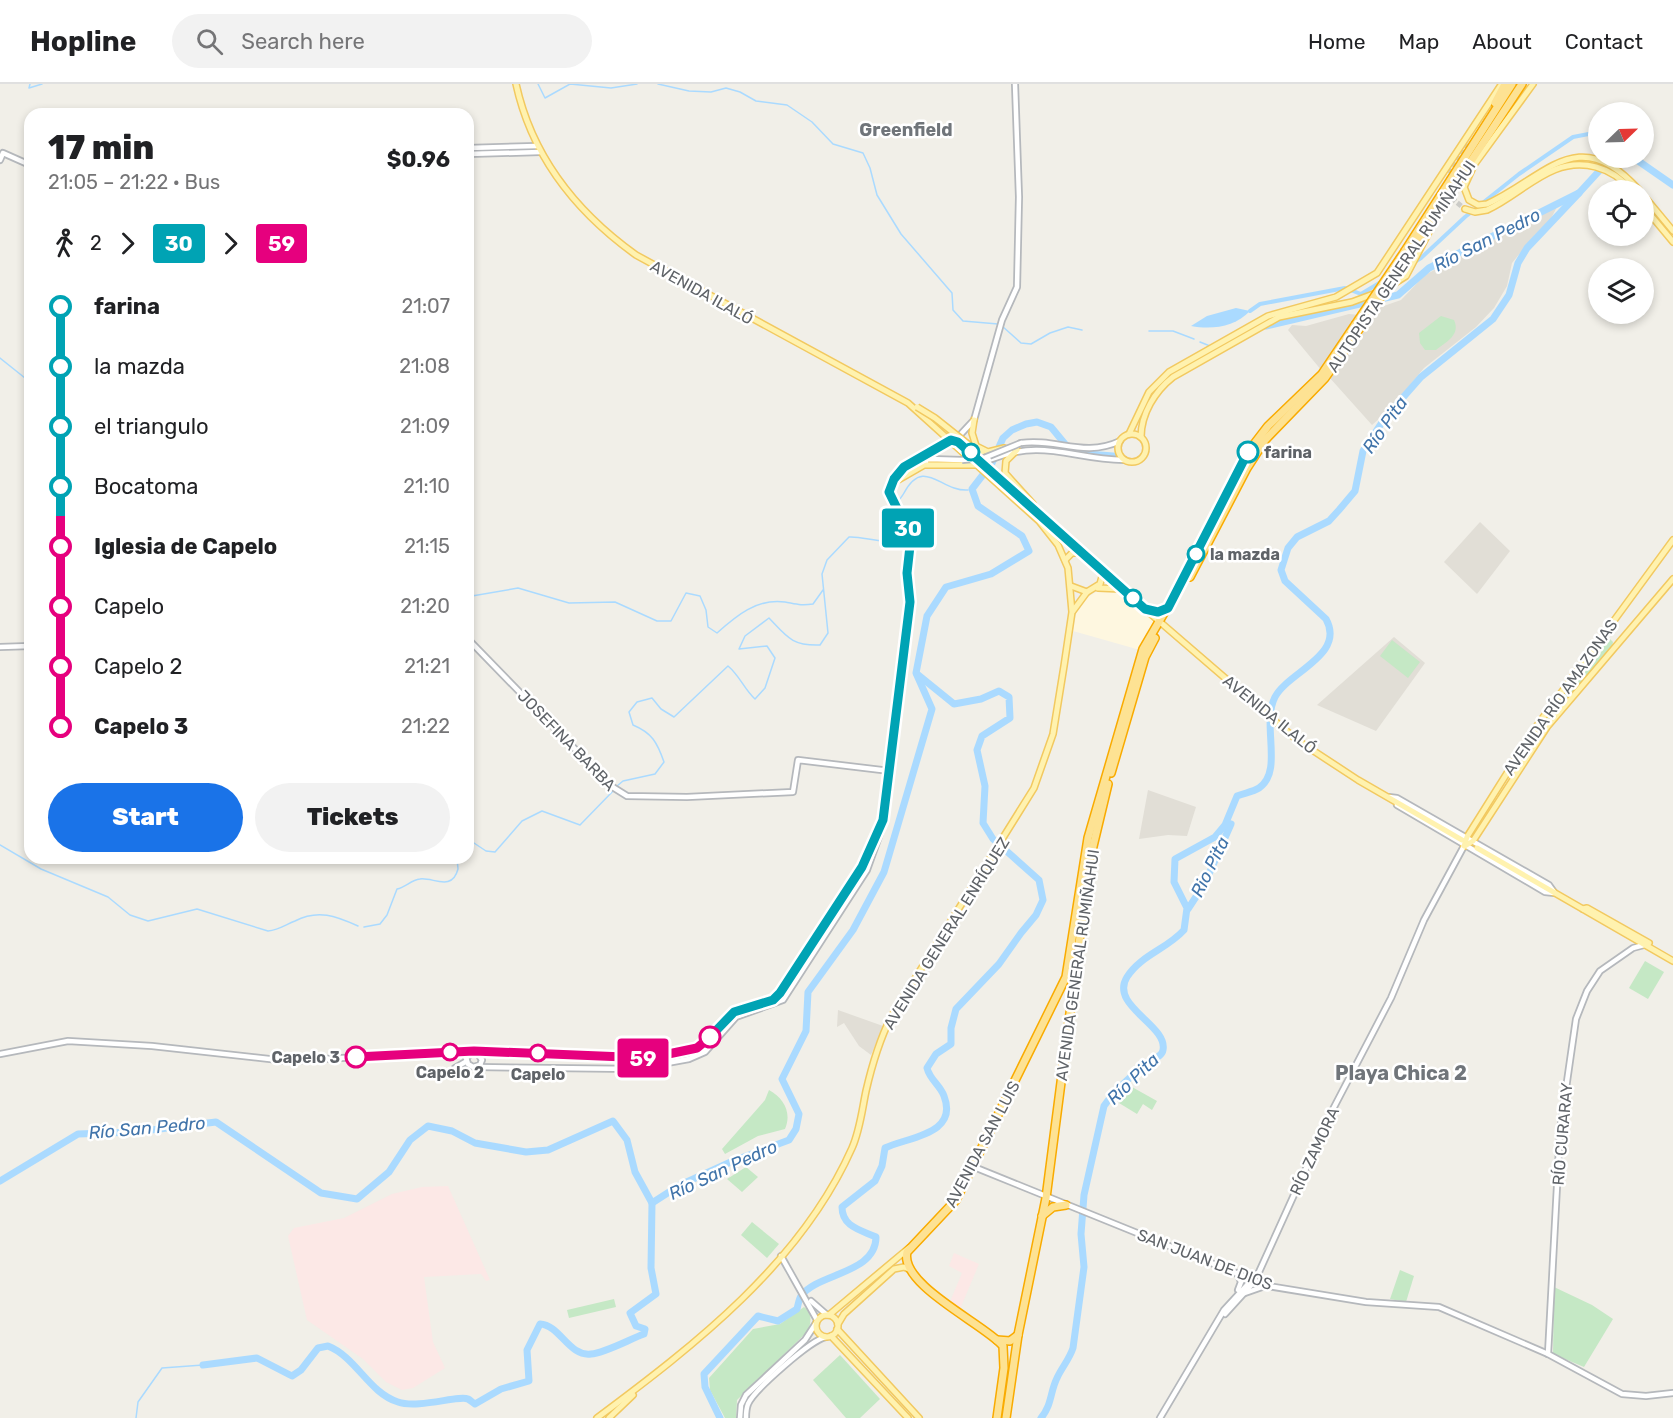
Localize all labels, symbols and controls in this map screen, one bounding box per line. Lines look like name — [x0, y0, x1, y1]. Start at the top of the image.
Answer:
search box — [172, 14, 592, 68]
text: Hopline — [30, 25, 136, 58]
icon: search — [193, 25, 226, 58]
text: Search here — [241, 28, 365, 55]
text: Home — [1308, 29, 1365, 54]
text: Map — [1398, 29, 1439, 54]
text: About — [1472, 29, 1532, 54]
text: Contact — [1565, 29, 1643, 54]
north arrow — [1588, 102, 1654, 168]
map controls — [1588, 102, 1654, 324]
district label: Greenfield — [859, 119, 953, 141]
text: 17 min — [48, 128, 154, 167]
text: $0.96 — [387, 146, 450, 173]
street label: AUTOPISTA GENERAL RUMIÑAHUI — [1323, 157, 1479, 376]
text: 21:05 – 21:22 · Bus — [48, 170, 220, 194]
button: locate — [1588, 180, 1654, 246]
water label: Río San Pedro — [1430, 204, 1544, 276]
icon: walk — [48, 227, 81, 260]
icon: forward — [111, 227, 144, 260]
icon: forward — [214, 227, 247, 260]
text: 2 — [90, 231, 102, 255]
text: 30 — [165, 231, 193, 256]
text: 59 — [268, 231, 295, 256]
street label: AVENIDA ILALÓ — [647, 256, 757, 328]
button: layers — [1588, 258, 1654, 324]
text: farina — [94, 293, 160, 320]
text: 21:07 — [402, 294, 450, 318]
text: la mazda — [94, 353, 185, 380]
text: 21:08 — [399, 354, 450, 378]
water label: Río Pita — [1358, 392, 1413, 458]
text: el triangulo — [94, 413, 209, 440]
text: 21:09 — [400, 414, 450, 438]
marker: farina — [1237, 441, 1259, 463]
unlabelled marker — [962, 443, 980, 461]
place label: farina — [1264, 443, 1312, 462]
text: Bocatoma — [94, 473, 198, 500]
text: 21:10 — [403, 474, 450, 498]
line badge: 30 — [881, 508, 935, 548]
text: 30 — [894, 516, 922, 541]
text: Iglesia de Capelo — [94, 533, 277, 560]
text: 21:15 — [404, 534, 450, 558]
marker: la mazda — [1187, 545, 1205, 563]
place label: la mazda — [1210, 545, 1280, 564]
unlabelled marker — [1124, 589, 1142, 607]
text: Capelo — [94, 593, 164, 620]
text: 21:20 — [400, 594, 450, 618]
street label: AVENIDA RÍO AMAZONAS — [1499, 616, 1622, 779]
text: Capelo 2 — [94, 653, 183, 680]
text: 21:21 — [404, 654, 450, 678]
street label: AVENIDA ILALÓ — [1219, 670, 1321, 758]
street label: JOSEFINA BARBA — [514, 686, 620, 795]
text: Capelo 3 — [94, 713, 188, 740]
text: 21:22 — [401, 714, 450, 738]
button: Start — [48, 783, 243, 852]
button: Tickets — [255, 783, 450, 852]
water label: Rio Pita — [1186, 833, 1234, 901]
street label: AVENIDA GENERAL ENRÍQUEZ — [879, 834, 1014, 1033]
street label: AVENIDA GENERAL RUMIÑAHUI — [1052, 848, 1103, 1082]
unlabelled marker — [699, 1026, 721, 1048]
line badge: 59 — [616, 1038, 670, 1078]
marker: Capelo 2 — [441, 1043, 459, 1061]
marker: Capelo — [529, 1044, 547, 1062]
marker: Capelo 3 — [345, 1046, 367, 1068]
text: 59 — [629, 1046, 657, 1071]
place label: Capelo 3 — [271, 1048, 340, 1067]
water label: Río Pita — [1102, 1048, 1164, 1109]
district label: Playa Chica 2 — [1335, 1061, 1467, 1085]
place label: Capelo 2 — [416, 1063, 484, 1082]
place label: Capelo — [511, 1065, 566, 1084]
street label: AVENIDA SAN LUIS — [941, 1078, 1024, 1211]
street label: RÍO CURARAY — [1549, 1082, 1576, 1186]
street label: RÍO ZAMORA — [1286, 1104, 1343, 1198]
water label: Río San Pedro — [88, 1112, 206, 1144]
water label: Río San Pedro — [665, 1135, 781, 1205]
street label: SAN JUAN DE DIOS — [1135, 1225, 1275, 1294]

